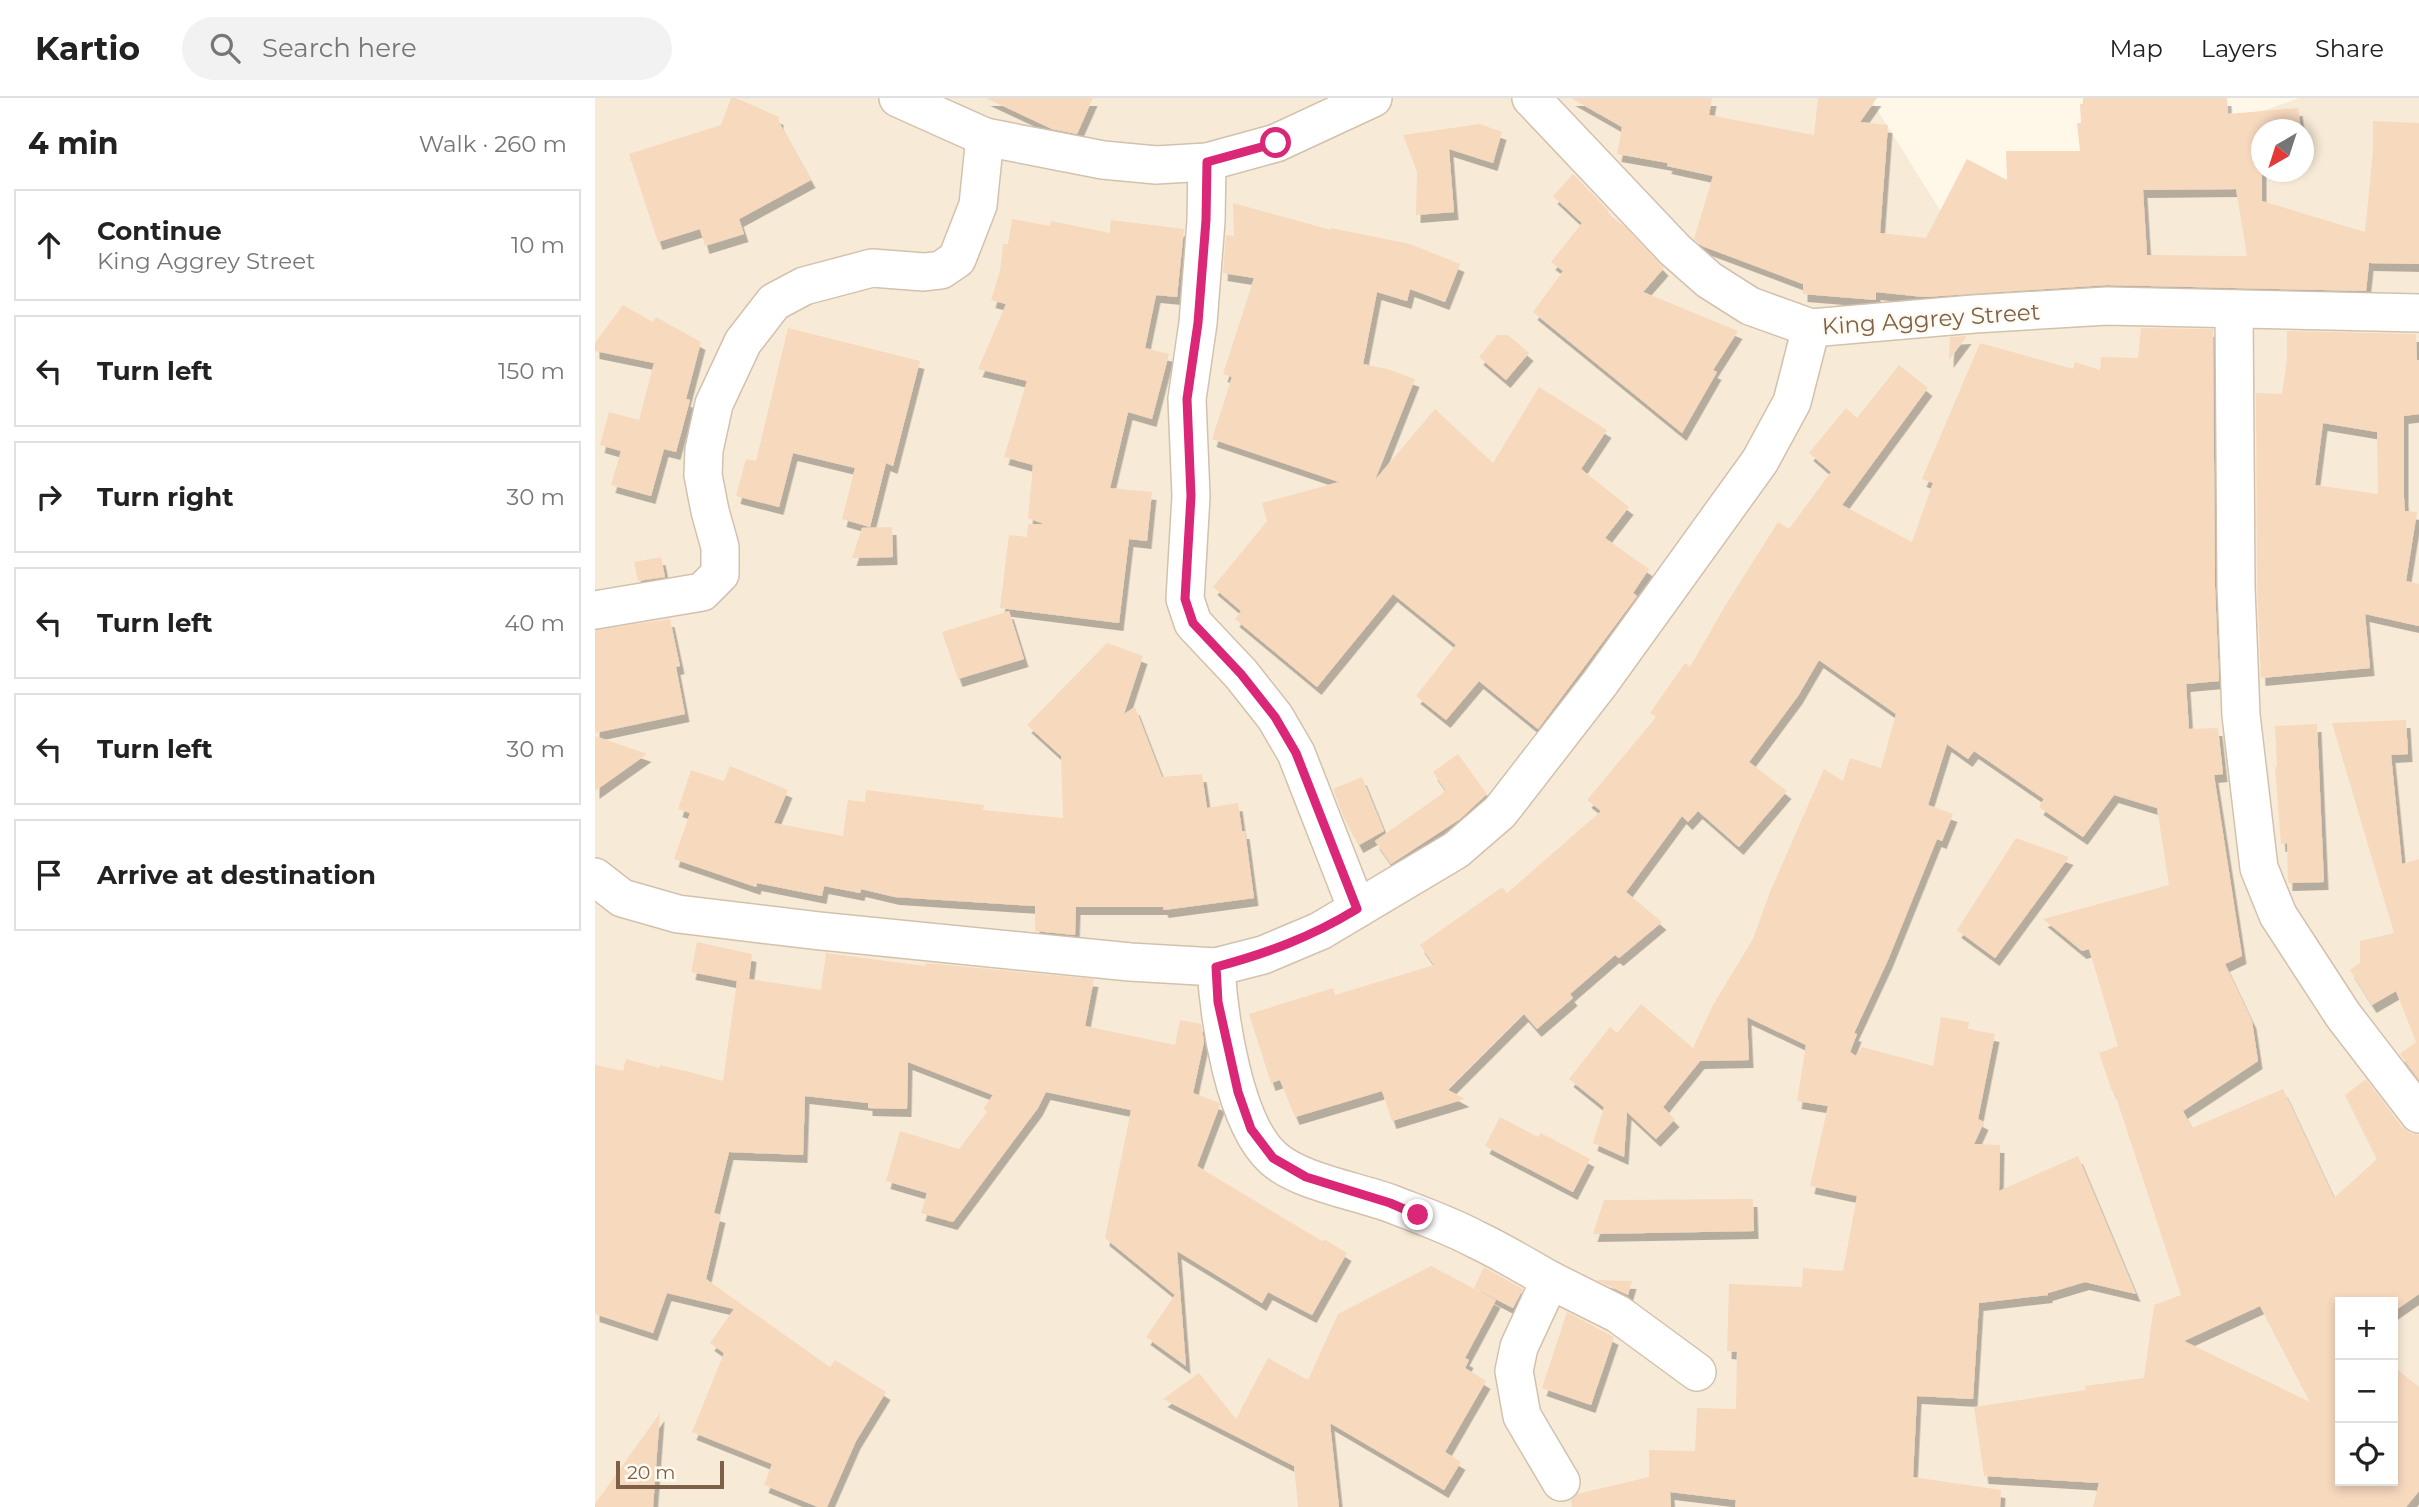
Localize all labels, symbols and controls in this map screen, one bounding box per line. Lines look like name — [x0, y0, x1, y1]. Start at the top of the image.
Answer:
search box — [182, 17, 672, 80]
text: Kartio — [35, 28, 140, 68]
icon: search — [206, 29, 244, 67]
text: Search here — [262, 32, 417, 64]
text: Map — [2109, 34, 2163, 63]
text: Layers — [2201, 34, 2277, 63]
text: Share — [2315, 34, 2384, 63]
north arrow — [2251, 119, 2314, 182]
text: 4 min — [28, 125, 118, 162]
route start — [1260, 127, 1291, 158]
text: Walk · 260 m — [419, 130, 567, 158]
text: Continue — [97, 215, 222, 247]
icon: ahead — [30, 226, 68, 264]
text: 10 m — [511, 231, 565, 259]
text: King Aggrey Street — [97, 247, 315, 275]
street label: King Aggrey Street — [1821, 297, 2041, 341]
icon: left — [30, 352, 68, 390]
text: Turn left — [97, 355, 213, 387]
text: 150 m — [498, 357, 565, 385]
icon: right — [30, 478, 68, 516]
text: Turn right — [97, 481, 233, 513]
text: 30 m — [506, 483, 565, 511]
icon: left — [30, 604, 68, 642]
text: Turn left — [97, 607, 213, 639]
text: 40 m — [504, 609, 565, 637]
icon: left — [30, 730, 68, 768]
text: Turn left — [97, 733, 213, 765]
text: 30 m — [506, 735, 565, 763]
icon: arrive — [30, 856, 68, 894]
text: Arrive at destination — [97, 859, 376, 891]
route end — [1402, 1199, 1433, 1230]
map controls — [2335, 1297, 2398, 1486]
button: + — [2335, 1297, 2398, 1360]
button: − — [2335, 1360, 2398, 1423]
button: locate — [2335, 1423, 2398, 1486]
scale bar — [616, 1458, 725, 1490]
text: 20 m — [627, 1461, 675, 1484]

